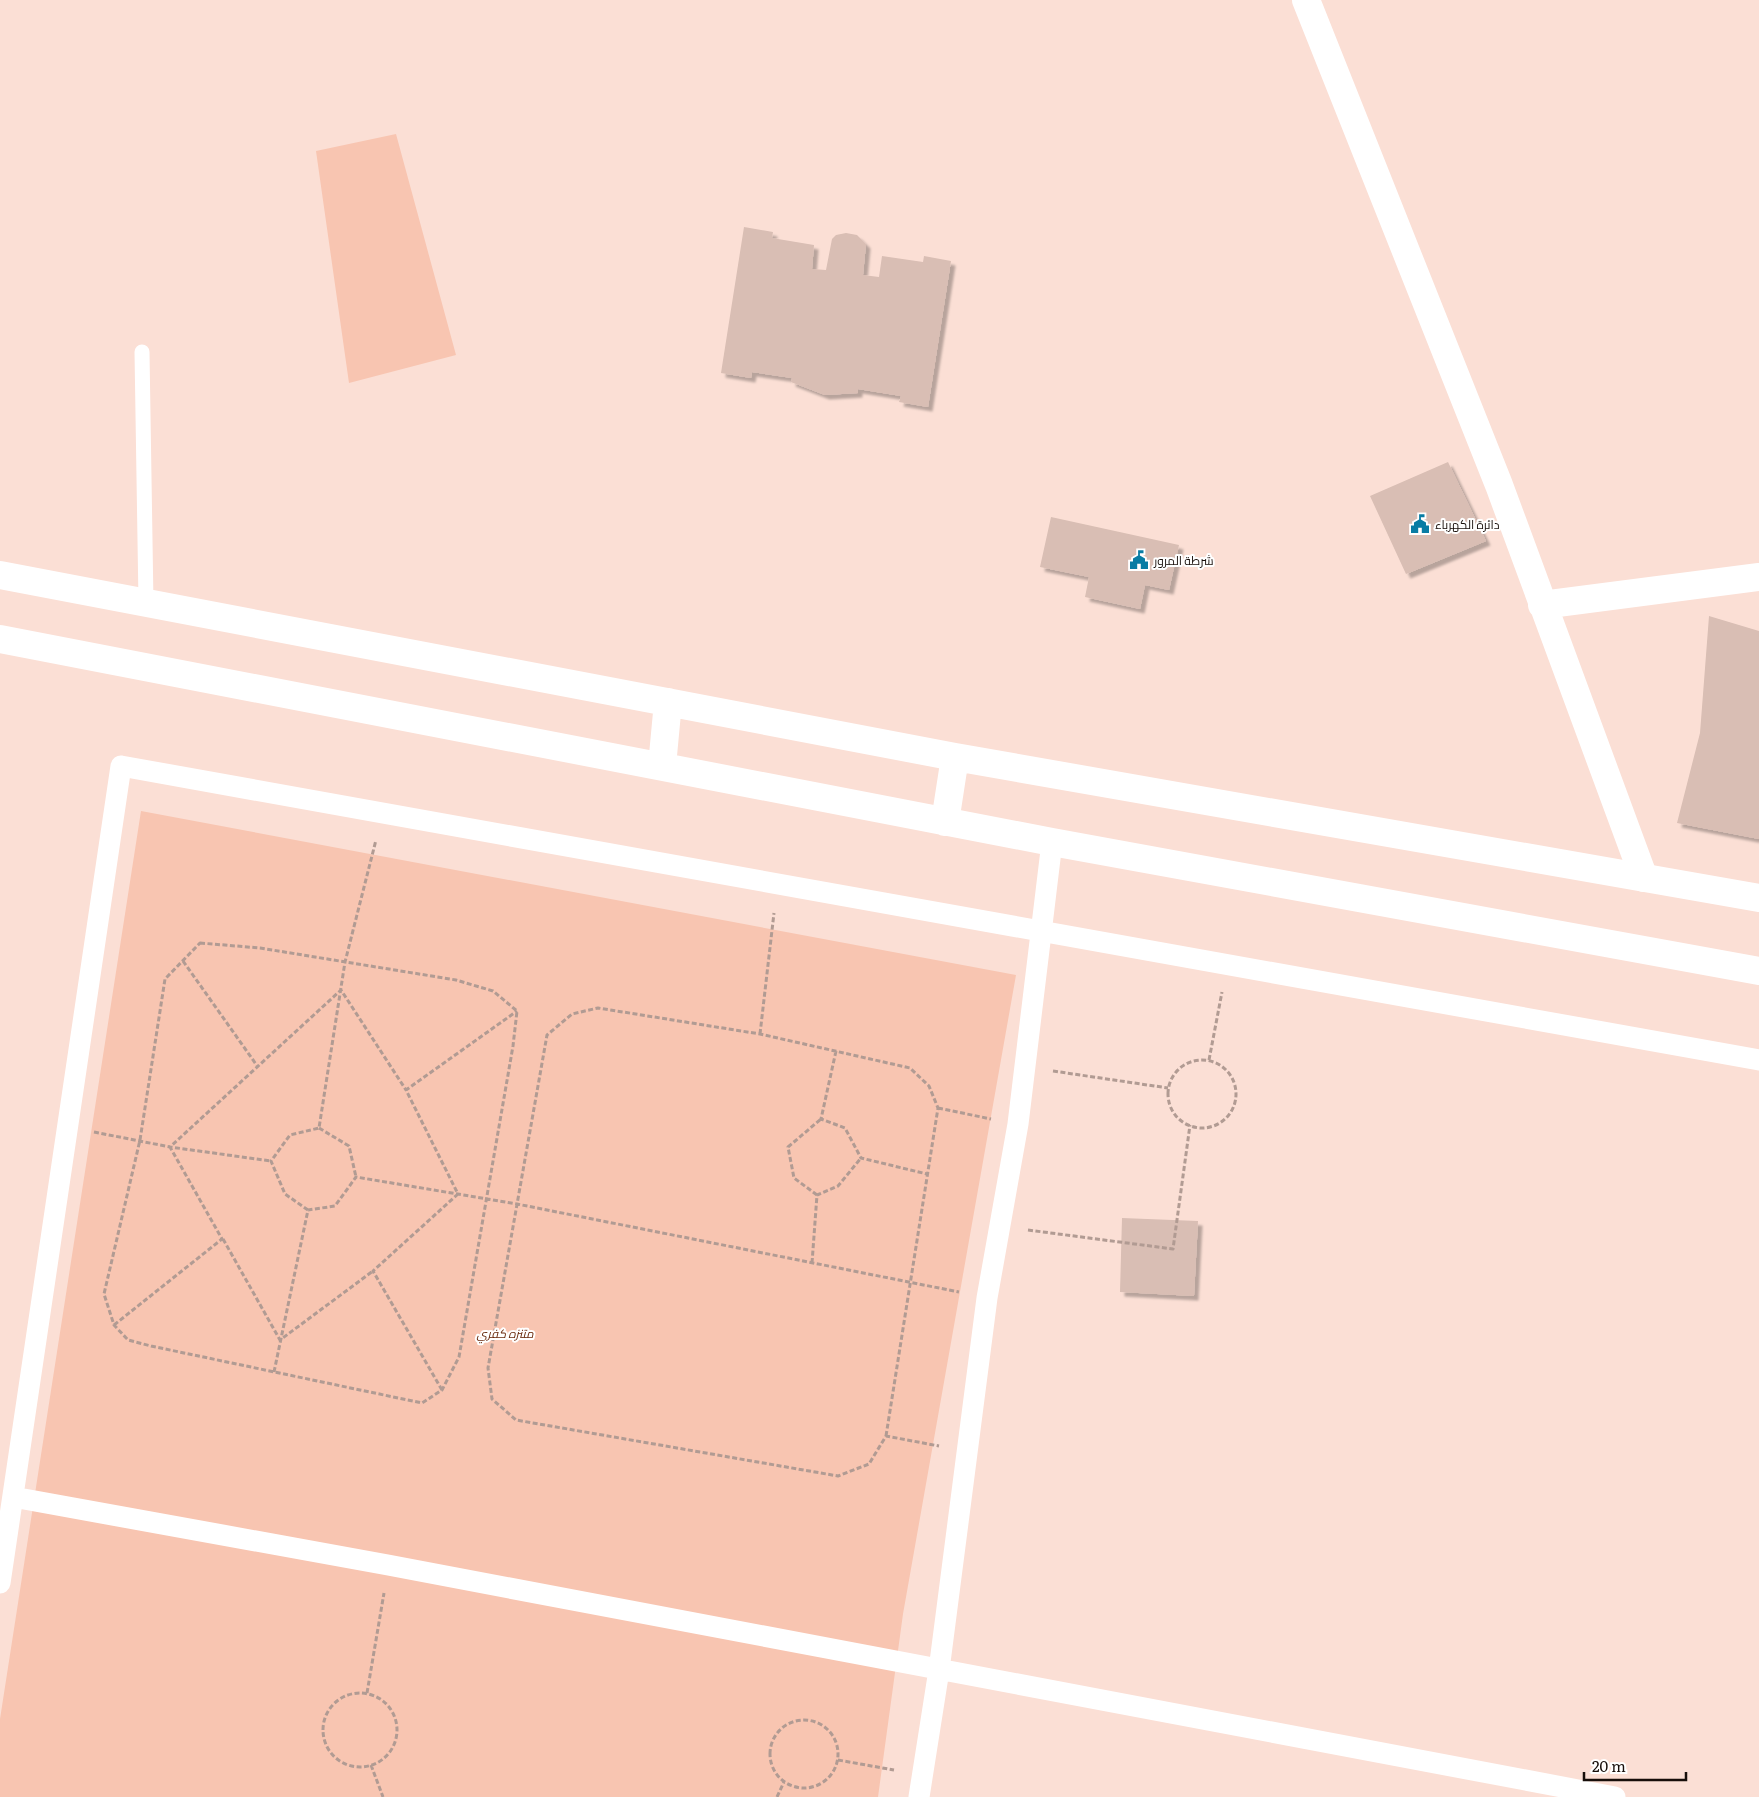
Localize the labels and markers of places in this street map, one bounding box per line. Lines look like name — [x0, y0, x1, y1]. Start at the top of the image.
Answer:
public building icon: دائرة الكهرباء — [1409, 513, 1431, 535]
place label: دائرة الكهرباء — [1435, 515, 1500, 533]
public building icon: شرطة المرور — [1128, 549, 1150, 571]
place label: شرطة المرور — [1153, 551, 1214, 569]

